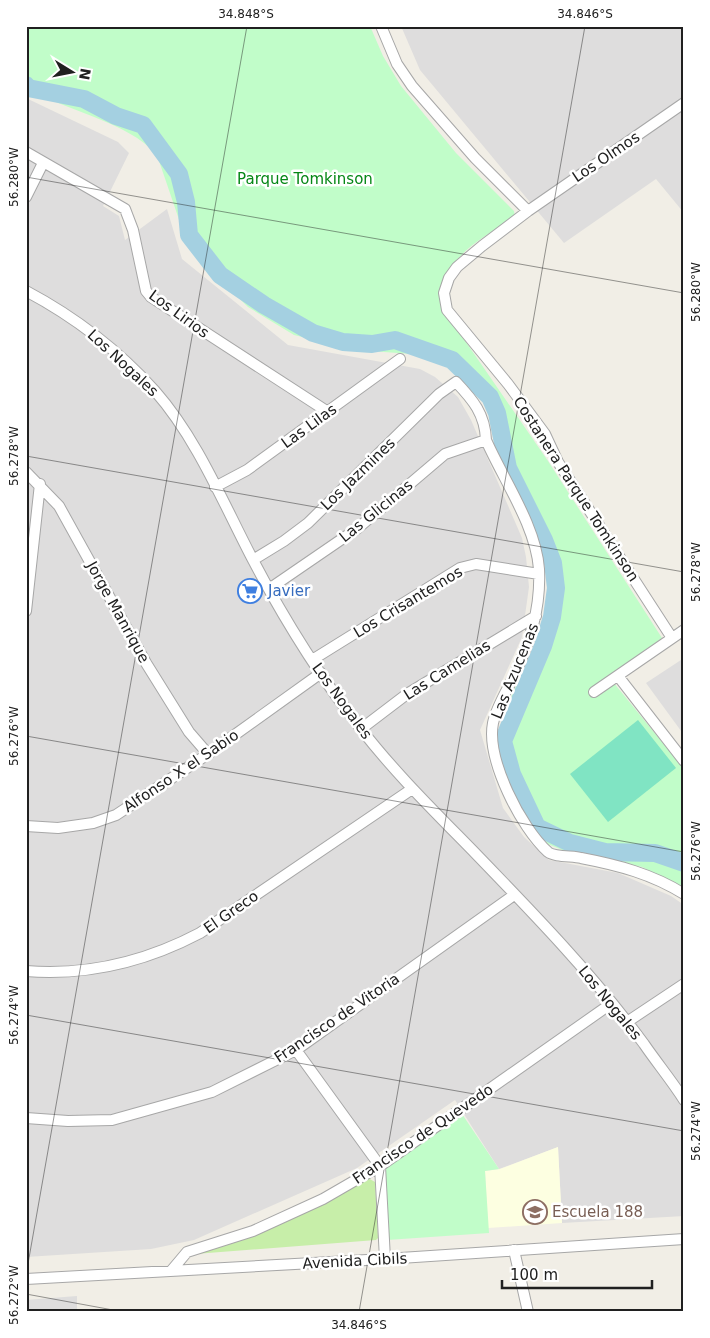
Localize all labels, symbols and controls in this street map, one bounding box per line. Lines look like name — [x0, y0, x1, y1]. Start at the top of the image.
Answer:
text: 34.848°S — [218, 7, 274, 21]
text: 34.846°S — [557, 7, 613, 21]
north arrow — [48, 48, 98, 98]
text: N — [76, 67, 94, 81]
street label: Los Olmos — [569, 128, 643, 186]
text: 56.280°W — [7, 147, 21, 207]
park label: Parque Tomkinson — [237, 170, 373, 188]
text: 56.280°W — [689, 262, 703, 322]
street label: Los Lirios — [146, 286, 213, 342]
street label: Los Nogales — [84, 326, 162, 400]
street label: Costanera Parque Tomkinson — [509, 393, 643, 585]
street label: Las Lilas — [278, 400, 340, 452]
text: 56.278°W — [7, 426, 21, 486]
street label: Los Jazmines — [317, 434, 399, 514]
street label: Las Glicinas — [336, 476, 416, 546]
text: 56.278°W — [689, 542, 703, 602]
street label: Jorge Manrique — [82, 557, 153, 666]
street label: Los Crisantemos — [350, 562, 466, 642]
supermarket icon: Javier — [237, 578, 263, 604]
place label: Javier — [267, 582, 311, 600]
street label: Las Azucenas — [488, 620, 542, 722]
street label: Las Camelias — [400, 636, 494, 704]
street label: Los Nogales — [308, 659, 376, 743]
text: 56.276°W — [7, 706, 21, 766]
street label: Alfonso X el Sabio — [120, 726, 242, 816]
text: 56.276°W — [689, 821, 703, 881]
street label: El Greco — [200, 887, 262, 937]
street label: Los Nogales — [575, 962, 645, 1044]
street label: Francisco de Vitoria — [271, 969, 403, 1067]
text: 56.274°W — [7, 985, 21, 1045]
street label: Francisco de Quevedo — [349, 1080, 497, 1188]
text: 56.274°W — [689, 1101, 703, 1161]
school or university icon: Escuela 188 — [522, 1199, 548, 1225]
place label: Escuela 188 — [552, 1203, 643, 1221]
street label: Avenida Cibils — [302, 1249, 408, 1273]
scale bar — [502, 1258, 652, 1290]
text: 56.272°W — [7, 1265, 21, 1325]
text: 100 m — [510, 1266, 558, 1284]
text: 34.846°S — [331, 1318, 387, 1332]

